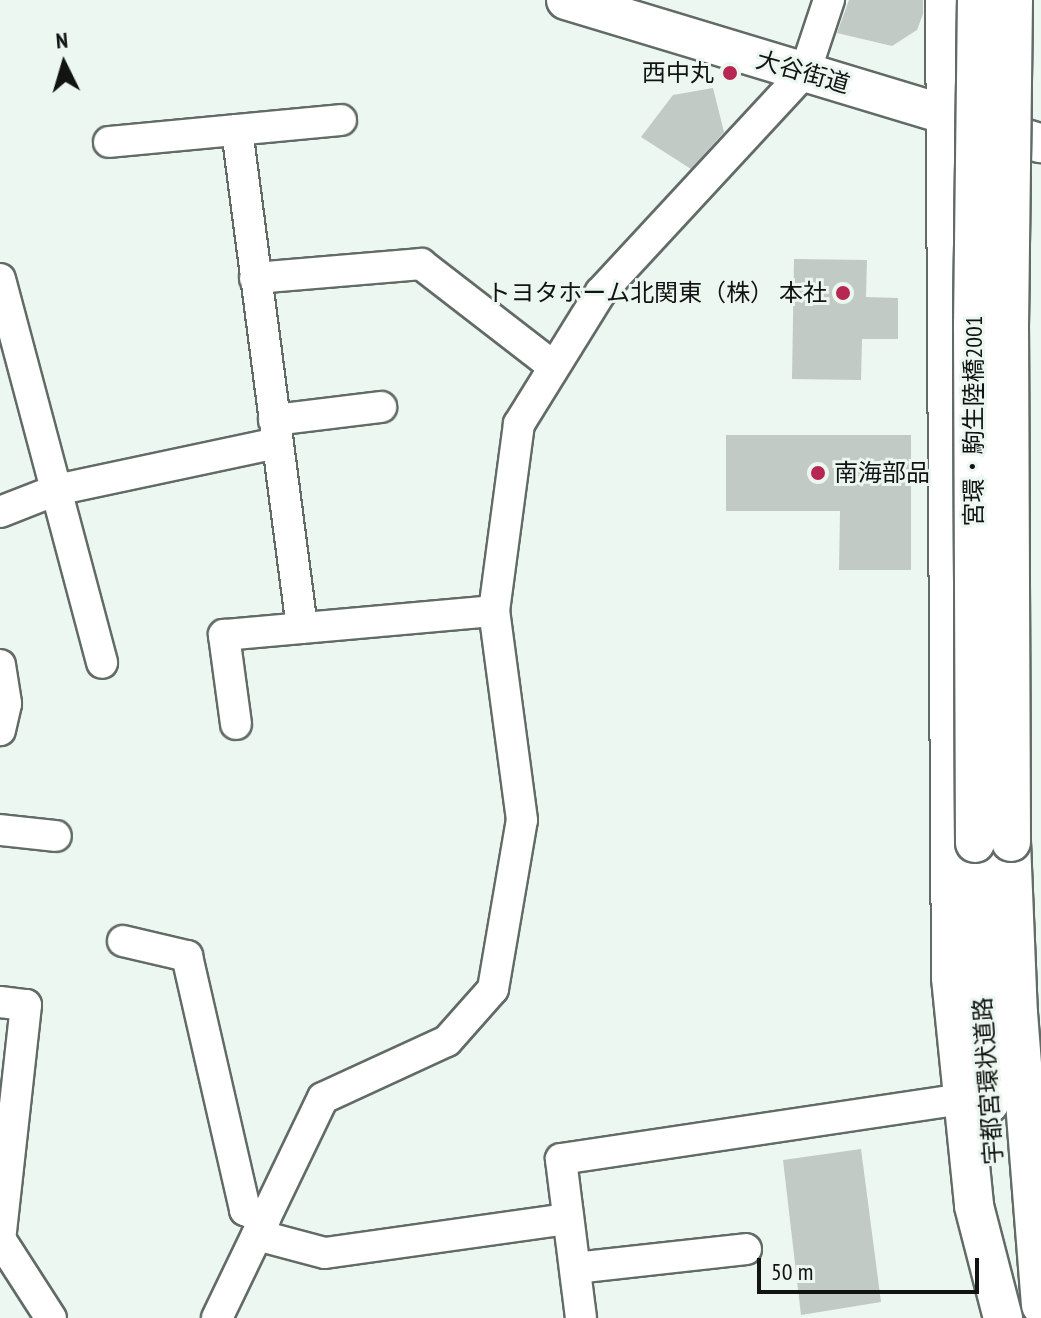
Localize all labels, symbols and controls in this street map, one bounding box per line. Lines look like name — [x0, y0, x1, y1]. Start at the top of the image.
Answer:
north arrow — [24, 24, 104, 104]
text: N — [55, 26, 69, 55]
street label: 大谷街道 — [753, 45, 853, 99]
place label: 西中丸 — [642, 59, 714, 87]
marker: 西中丸 — [721, 64, 739, 82]
place label: トヨタホーム北関東（株） 本社 — [486, 279, 827, 307]
marker: トヨタホーム北関東（株） 本社 — [834, 284, 852, 302]
street label: 宮環・駒生陸橋2001 — [960, 315, 988, 527]
place label: 南海部品 — [834, 459, 930, 487]
marker: 南海部品 — [809, 464, 827, 482]
street label: 宇都宮環状道路 — [968, 996, 1008, 1166]
scale bar — [761, 1242, 983, 1292]
text: 50 m — [771, 1256, 813, 1287]

